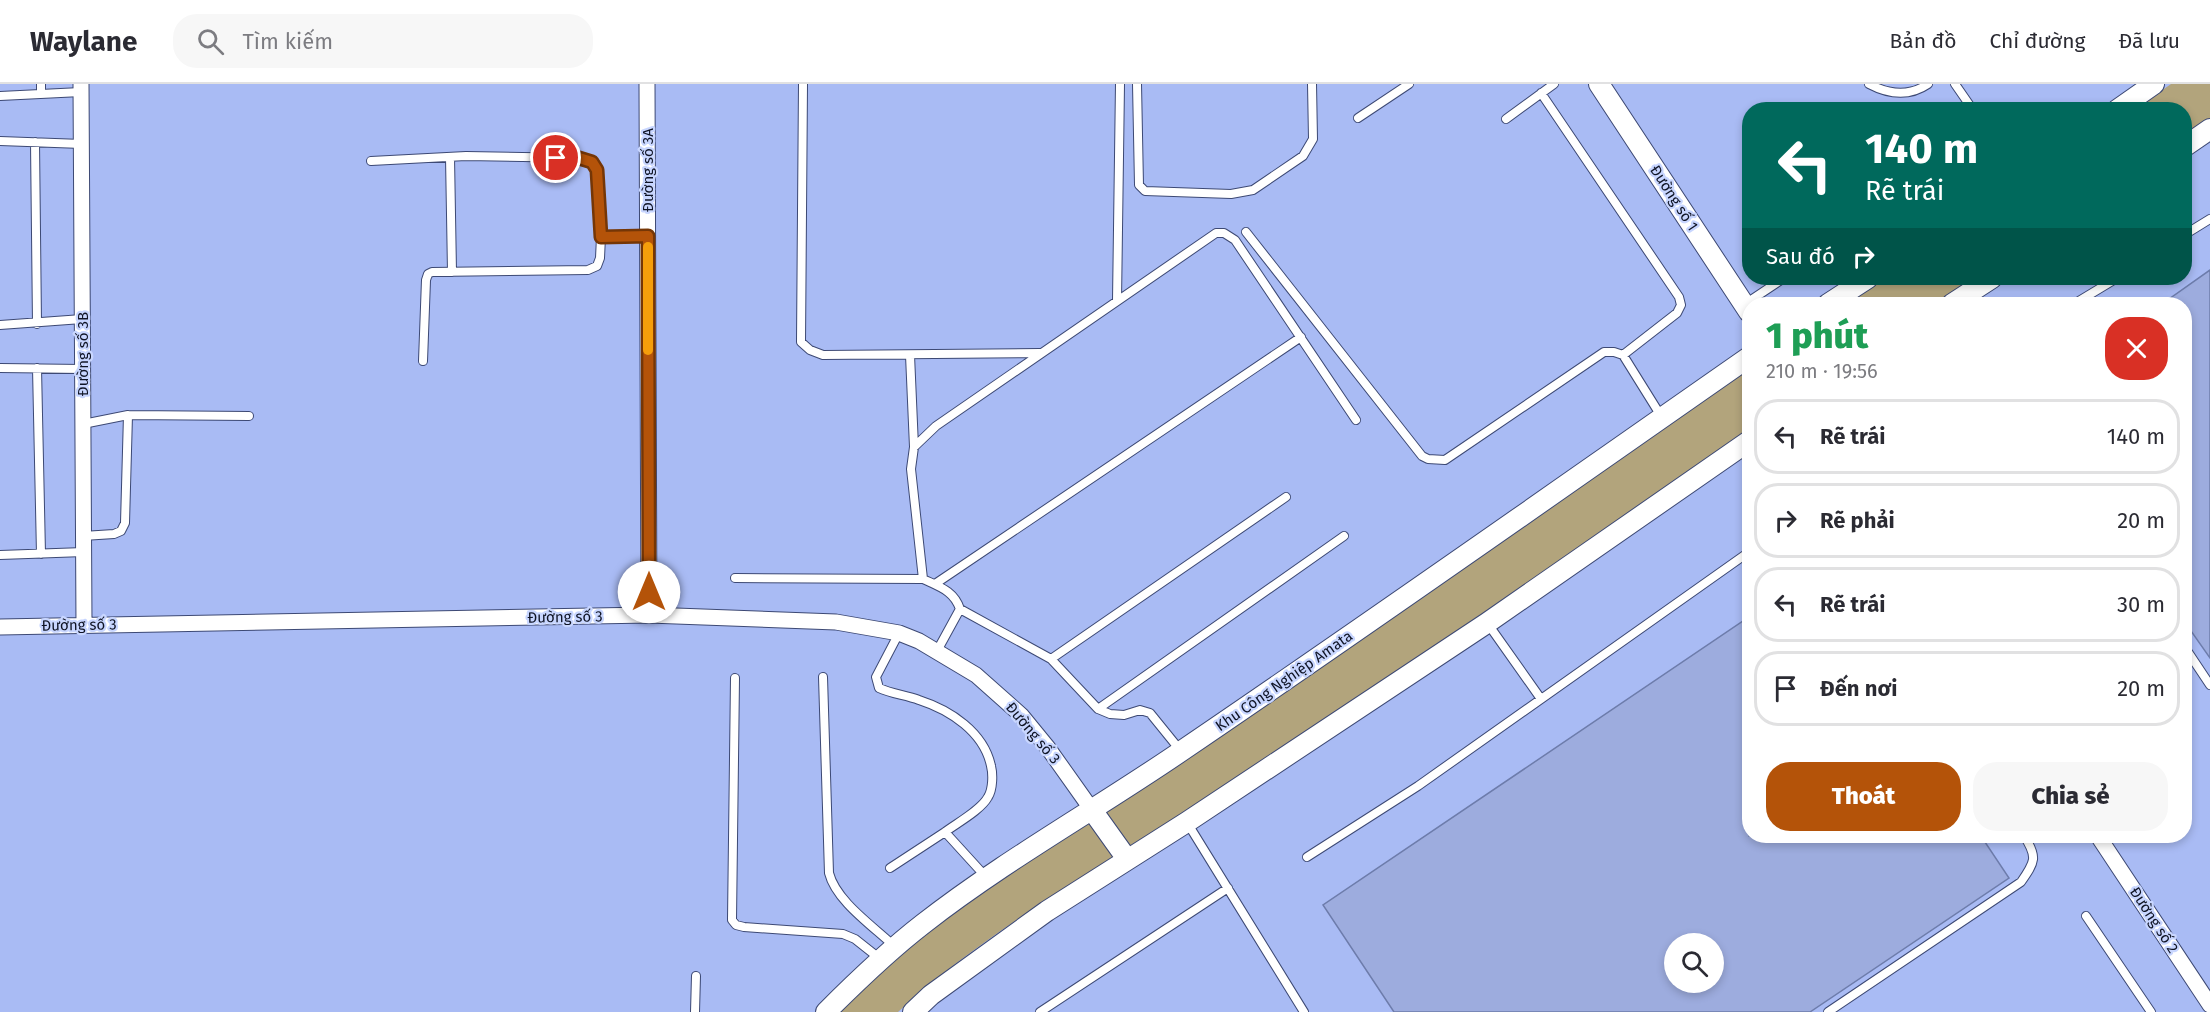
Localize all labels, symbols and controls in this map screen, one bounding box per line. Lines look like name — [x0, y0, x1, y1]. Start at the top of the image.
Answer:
search box — [173, 14, 593, 68]
text: Waylane — [30, 25, 137, 58]
icon: search — [194, 25, 227, 58]
text: Tìm kiếm — [242, 28, 333, 55]
text: Bản đồ — [1889, 28, 1956, 54]
text: Chỉ đường — [1989, 28, 2085, 54]
text: Đã lưu — [2118, 28, 2180, 54]
text: 140 m — [1865, 124, 1978, 174]
icon: left — [1766, 126, 1844, 204]
street label: Đường số 3A — [639, 128, 657, 212]
pin — [530, 132, 581, 183]
icon: arrive — [539, 141, 572, 174]
street label: Đường số 1 — [1646, 162, 1702, 234]
text: Rẽ trái — [1865, 175, 1944, 207]
icon: right — [1847, 240, 1880, 273]
text: Sau đó — [1766, 243, 1835, 270]
street label: Đường số 3B — [74, 312, 92, 396]
text: 1 phút — [1766, 314, 1868, 358]
button: close — [2105, 317, 2168, 380]
text: 210 m · 19:56 — [1766, 359, 1878, 383]
icon: left — [1769, 420, 1802, 453]
text: Rẽ trái — [1820, 423, 1885, 450]
text: 140 m — [2107, 423, 2165, 450]
icon: right — [1769, 504, 1802, 537]
text: Rẽ phải — [1820, 507, 1895, 534]
text: 20 m — [2117, 507, 2165, 534]
position arrow — [617, 560, 681, 624]
icon: left — [1769, 588, 1802, 621]
text: Rẽ trái — [1820, 591, 1885, 618]
text: 30 m — [2117, 591, 2165, 618]
street label: Đường số 3 — [527, 607, 603, 627]
street label: Đường số 3 — [41, 615, 117, 635]
street label: Khu Công Nghiệp Amata — [1212, 627, 1356, 735]
icon: arrive — [1769, 672, 1802, 705]
text: Đến nơi — [1820, 675, 1897, 702]
text: 20 m — [2117, 675, 2165, 702]
street label: Đường số 3 — [1002, 698, 1064, 768]
button: Thoát — [1766, 762, 1961, 831]
button: Chia sẻ — [1973, 762, 2168, 831]
street label: Đường số 2 — [2126, 884, 2182, 956]
map controls — [1664, 933, 1724, 993]
button: search — [1664, 933, 1724, 993]

